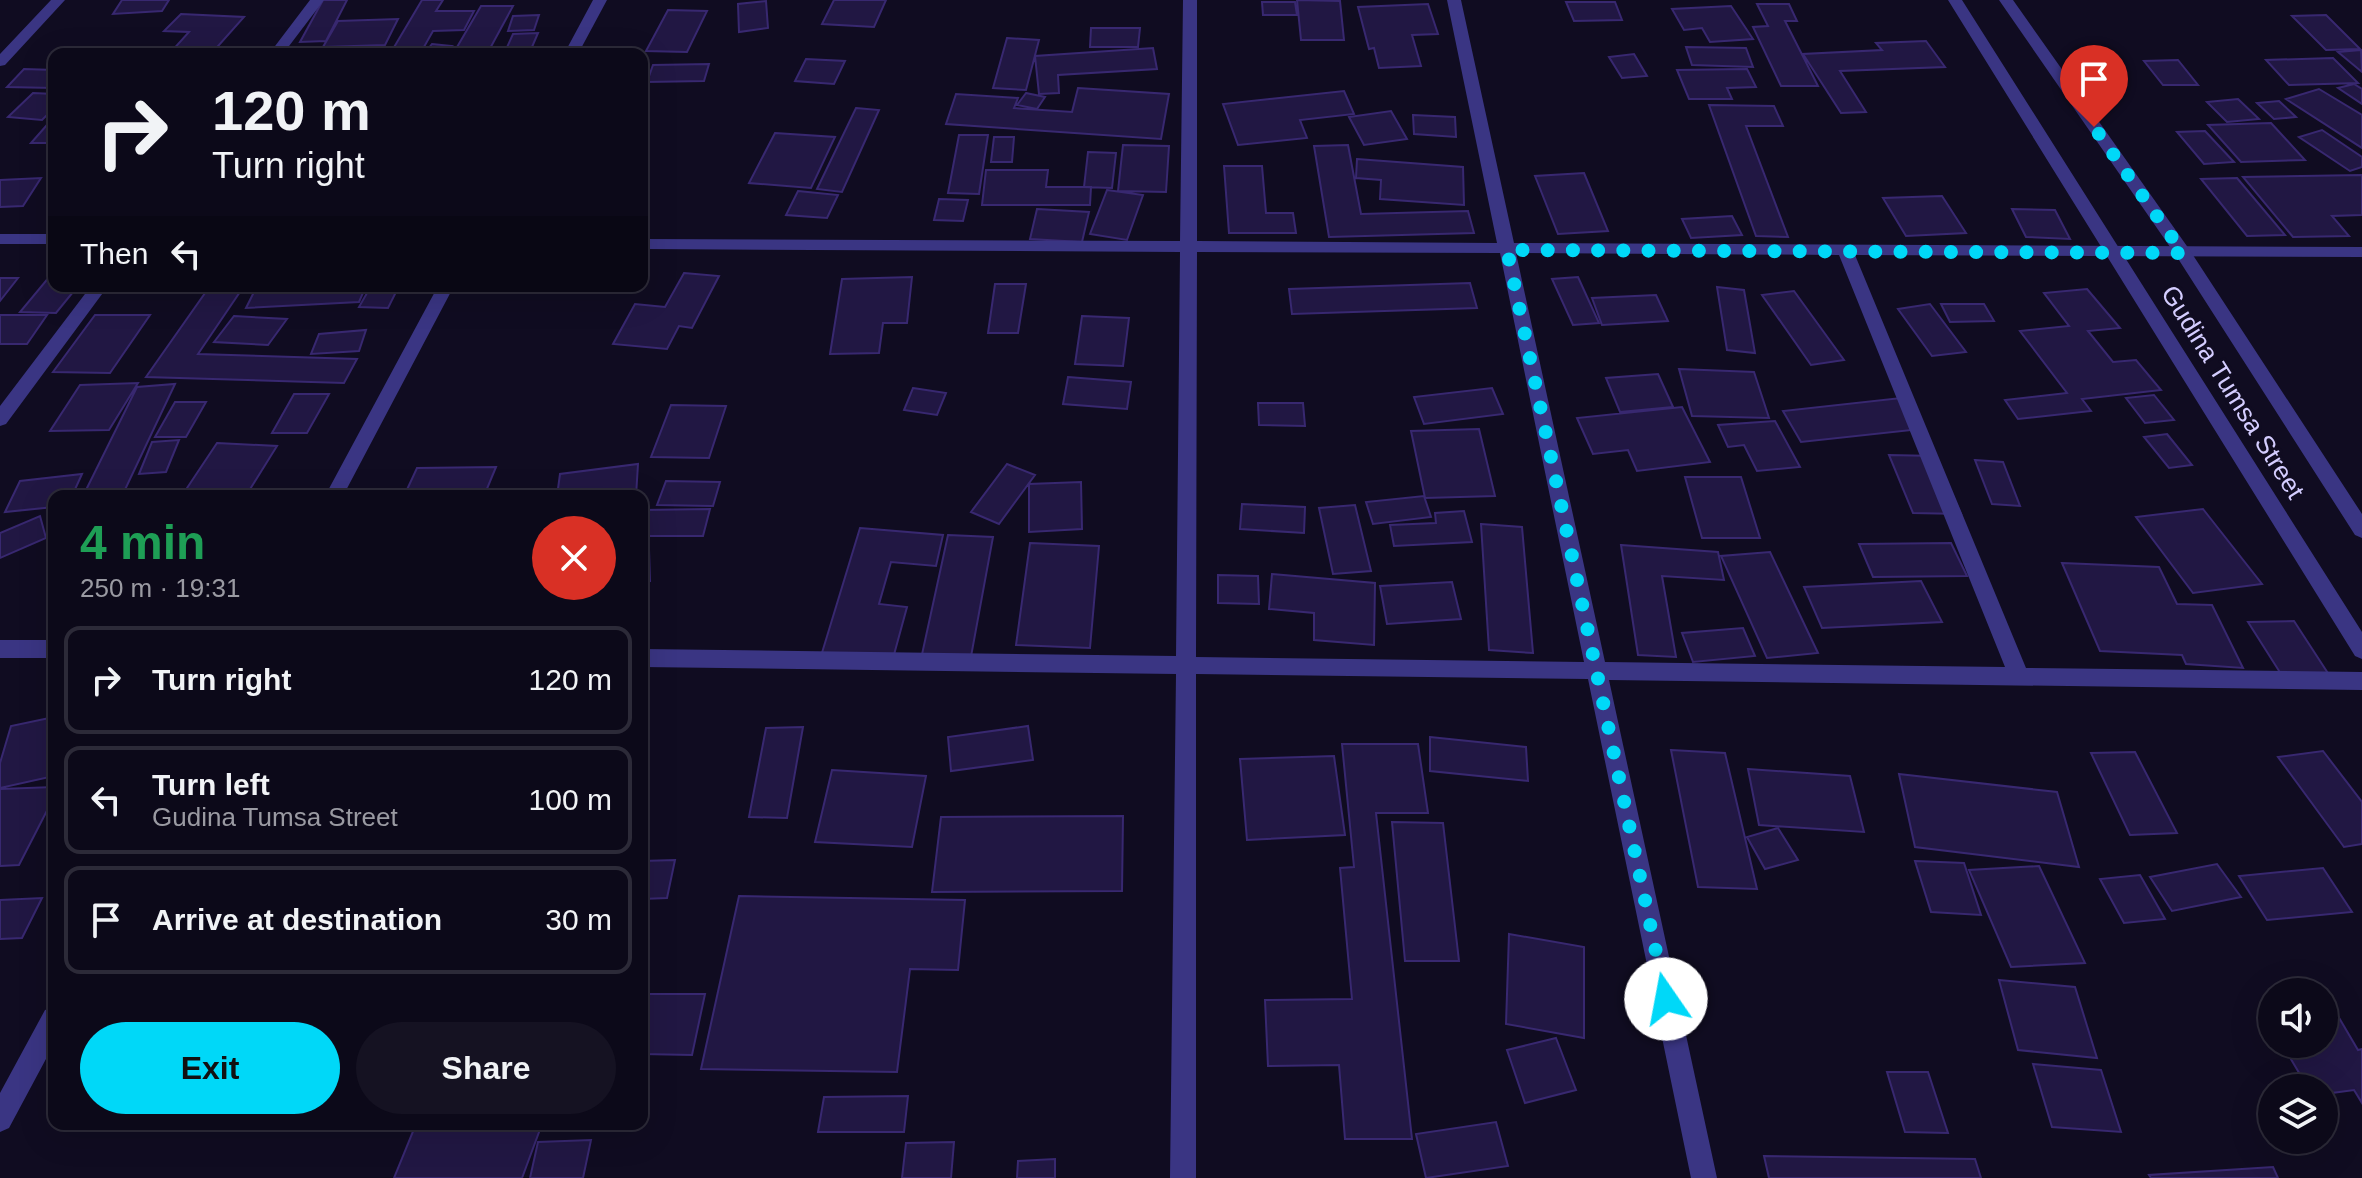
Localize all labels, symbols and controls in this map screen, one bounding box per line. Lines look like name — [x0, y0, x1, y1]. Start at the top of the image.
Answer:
pin — [2060, 45, 2128, 127]
icon: arrive — [2072, 57, 2116, 101]
text: 120 m — [212, 79, 371, 142]
icon: right — [80, 80, 184, 184]
text: Turn right — [212, 145, 365, 186]
icon: left — [164, 232, 208, 276]
text: Then — [80, 237, 148, 270]
street label: Gudina Tumsa Street — [2155, 280, 2311, 505]
text: 4 min — [80, 516, 205, 569]
button: close — [532, 516, 616, 600]
text: 250 m · 19:31 — [80, 573, 240, 603]
icon: right — [84, 658, 128, 702]
text: Turn right — [152, 663, 291, 696]
text: 120 m — [529, 663, 612, 696]
text: Turn left — [152, 768, 270, 801]
icon: left — [84, 778, 128, 822]
text: 100 m — [529, 783, 612, 816]
text: Gudina Tumsa Street — [152, 802, 398, 832]
icon: arrive — [84, 898, 128, 942]
text: Arrive at destination — [152, 903, 442, 936]
text: 30 m — [545, 903, 612, 936]
position arrow — [1624, 957, 1708, 1041]
map controls — [2258, 978, 2338, 1154]
button: sound — [2258, 978, 2338, 1058]
button: Exit — [80, 1022, 340, 1114]
button: Share — [356, 1022, 616, 1114]
button: layers — [2258, 1074, 2338, 1154]

